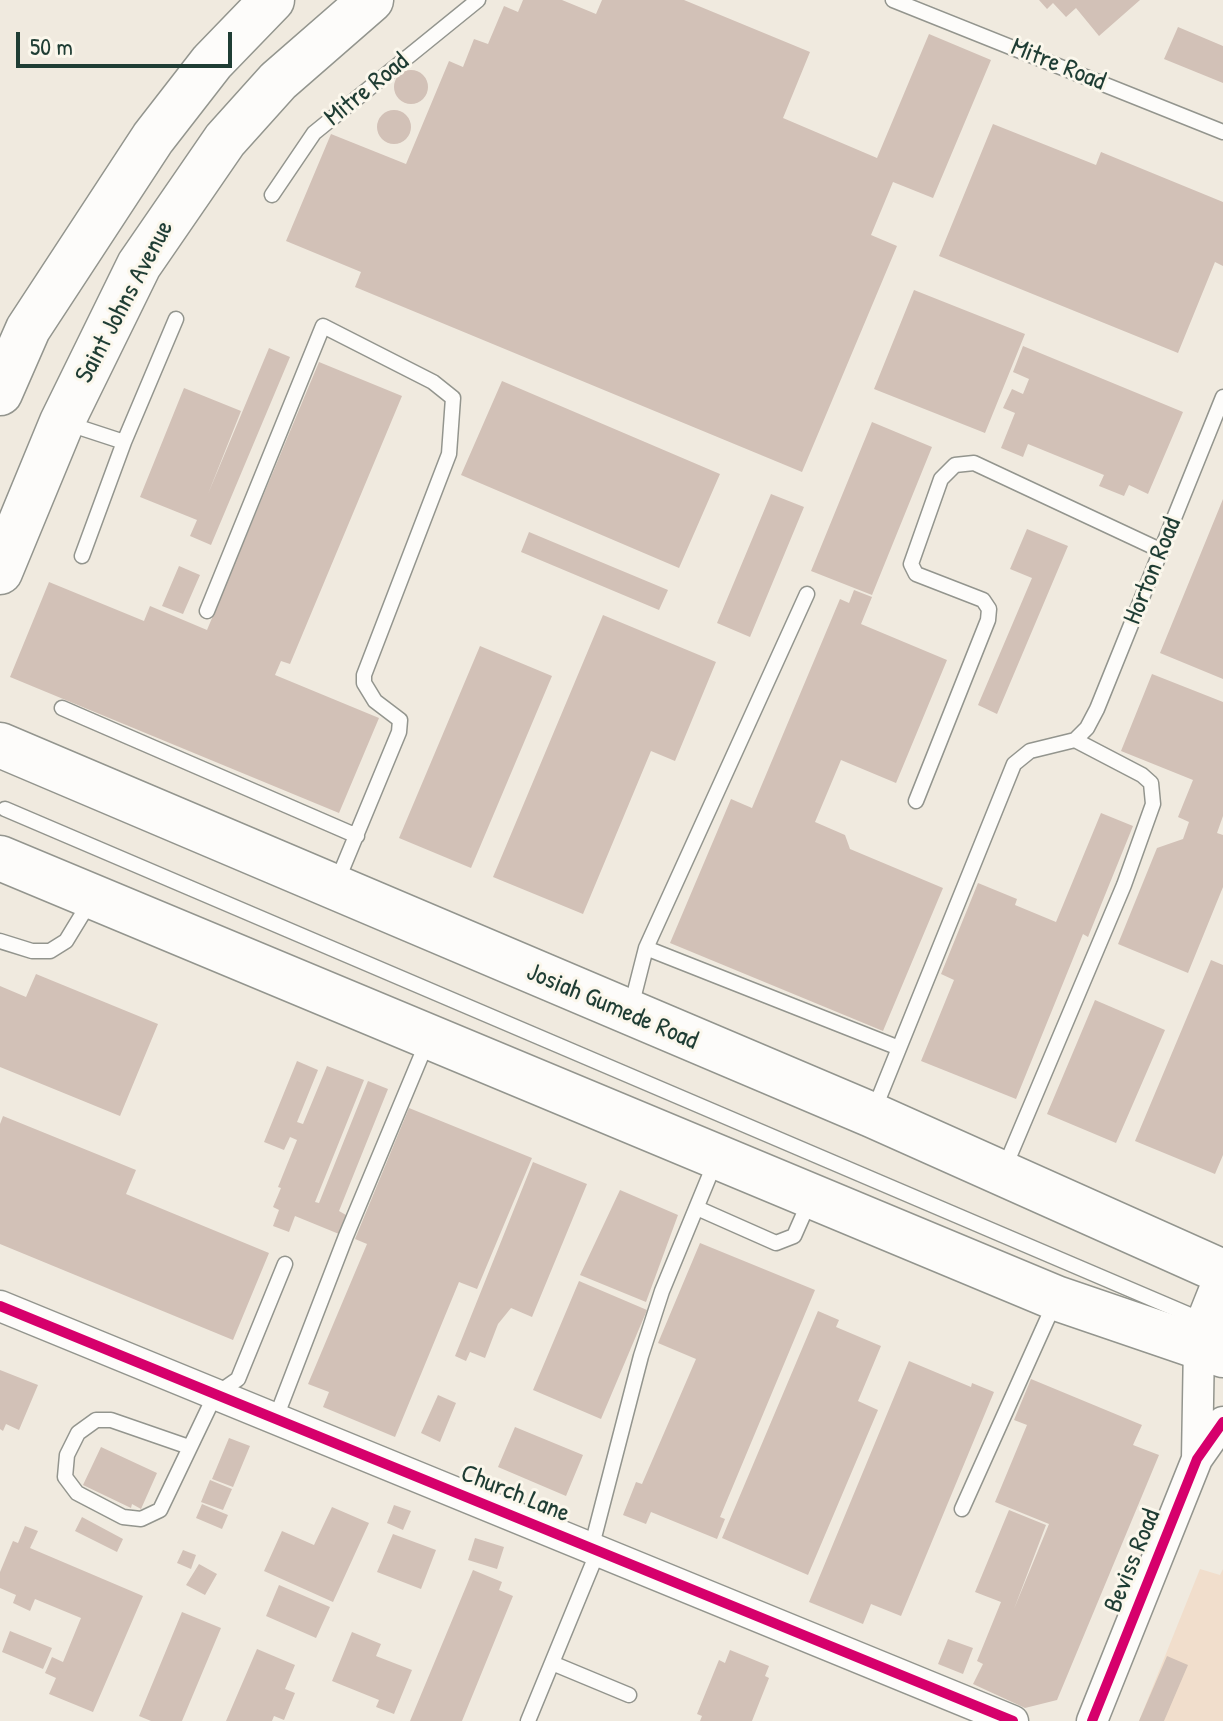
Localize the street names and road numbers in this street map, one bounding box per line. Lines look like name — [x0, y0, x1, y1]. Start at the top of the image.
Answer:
street label: Mitre Road — [1006, 32, 1110, 98]
street label: Mitre Road — [319, 47, 415, 133]
street label: Saint Johns Avenue — [69, 216, 181, 388]
street label: Horton Road — [1117, 513, 1189, 629]
street label: Josiah Gumede Road — [522, 957, 702, 1057]
street label: Church Lane — [456, 1458, 574, 1530]
street label: Beviss Road — [1098, 1505, 1168, 1617]

